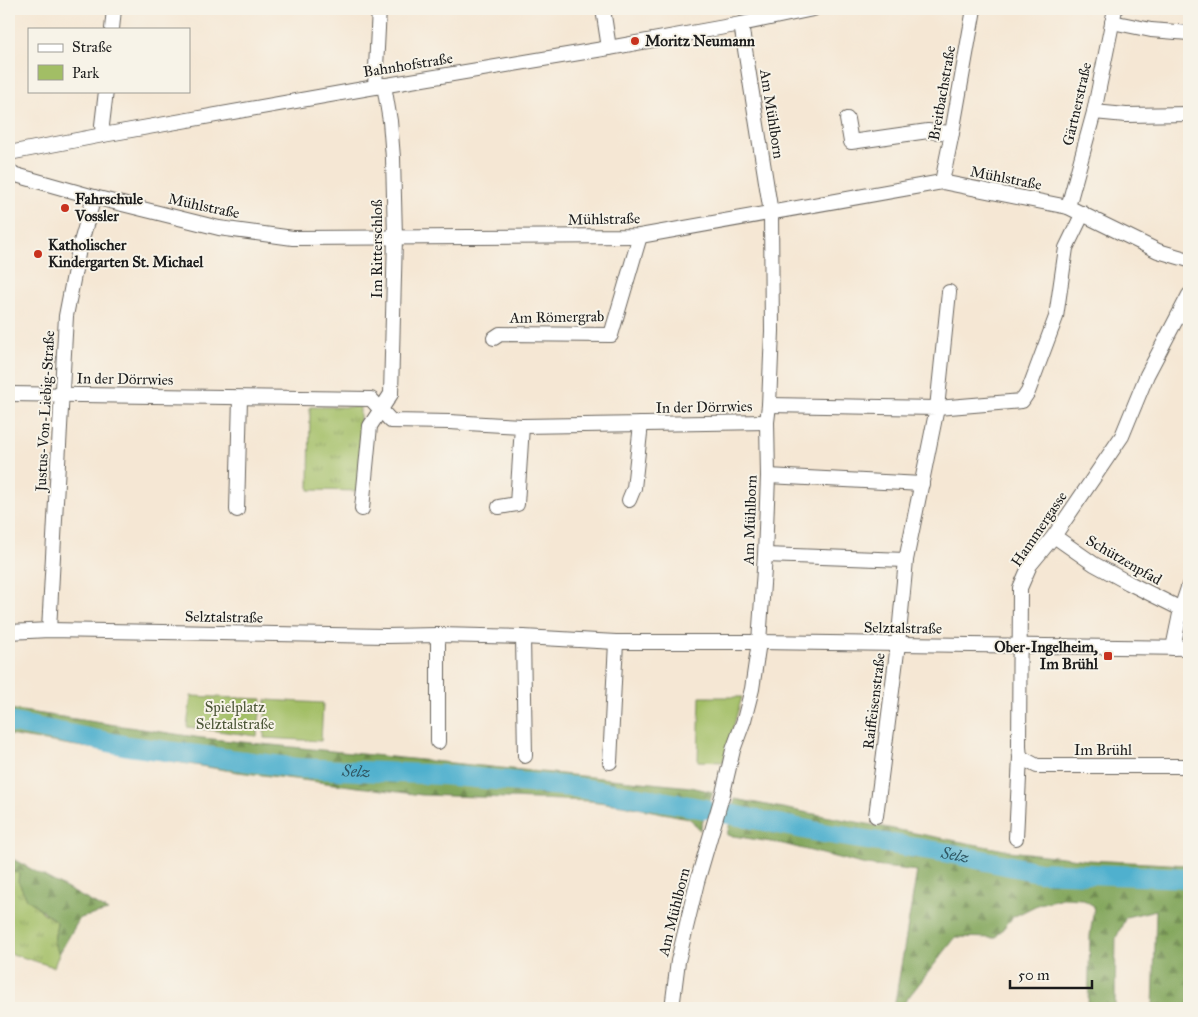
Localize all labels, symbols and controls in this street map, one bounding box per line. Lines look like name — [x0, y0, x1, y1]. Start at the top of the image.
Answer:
legend — [28, 28, 190, 92]
place label: Moritz Neumann — [645, 32, 756, 50]
marker: Moritz Neumann — [629, 35, 641, 47]
text: Straße — [72, 38, 112, 56]
street label: Breitbachstraße — [925, 44, 959, 142]
street label: Bahnhofstraße — [362, 49, 454, 81]
street label: Gärtnerstraße — [1059, 61, 1095, 147]
text: Park — [72, 64, 99, 82]
street label: Am Mühlborn — [756, 67, 788, 160]
street label: Mühlstraße — [969, 162, 1043, 194]
place label: Fahrschule Vossler — [74, 190, 144, 225]
street label: Mühlstraße — [167, 190, 241, 222]
street label: Im Ritterschloß — [368, 199, 386, 298]
marker: Fahrschule Vossler — [59, 202, 71, 214]
street label: Mühlstraße — [568, 209, 640, 229]
place label: Katholischer Kindergarten St. Michael — [48, 236, 204, 272]
marker: Katholischer Kindergarten St. Michael — [32, 248, 44, 260]
street label: Am Römergrab — [509, 307, 604, 327]
street label: Justus-Von-Liebig-Straße — [32, 330, 59, 494]
street label: In der Dörrwies — [76, 369, 174, 389]
street label: In der Dörrwies — [655, 397, 753, 417]
street label: Am Mühlborn — [739, 475, 761, 566]
street label: Hammergasse — [1007, 488, 1071, 570]
street label: Schützenpfad — [1083, 531, 1165, 589]
street label: Selztalstraße — [185, 607, 263, 627]
street label: Selztalstraße — [864, 618, 942, 638]
place label: Ober-Ingelheim, Im Brühl — [994, 638, 1099, 673]
marker: Ober-Ingelheim, Im Brühl — [1102, 650, 1114, 662]
street label: Raiffeisenstraße — [859, 652, 889, 750]
park label: Spielplatz Selztalstraße — [196, 698, 274, 733]
street label: Im Brühl — [1074, 741, 1133, 759]
water label: Selz — [341, 761, 371, 781]
water label: Selz — [939, 842, 971, 867]
street label: Am Mühlborn — [654, 866, 694, 959]
scale bar — [1010, 957, 1093, 989]
text: 50 m — [1018, 966, 1050, 984]

